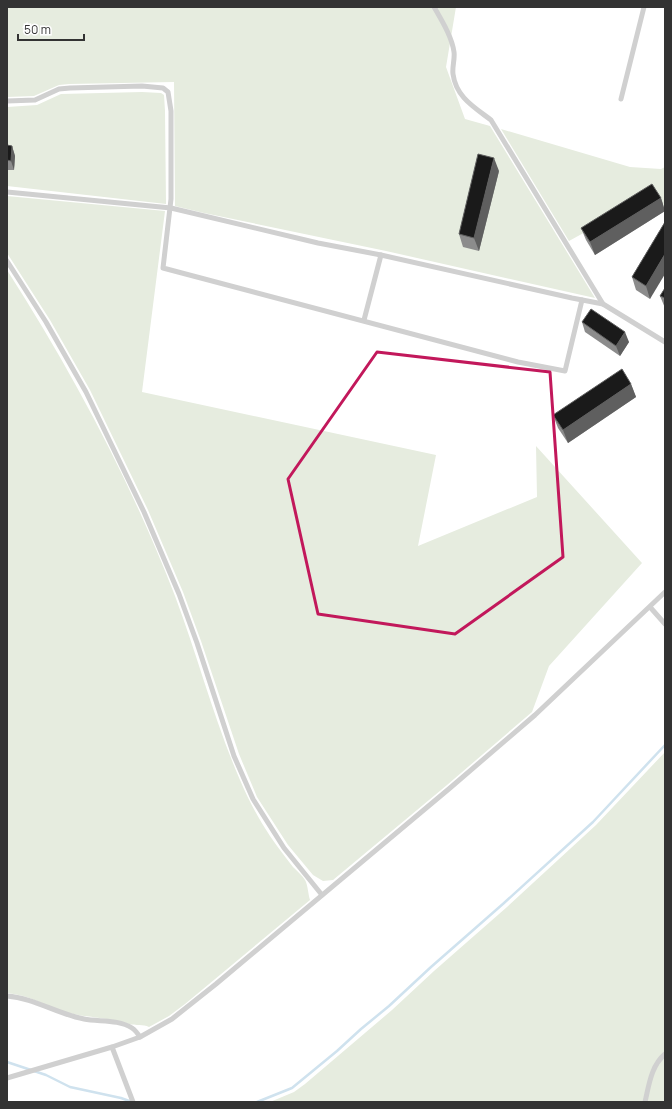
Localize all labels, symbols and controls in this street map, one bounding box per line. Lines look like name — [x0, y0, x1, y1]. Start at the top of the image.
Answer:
scale bar — [18, 16, 84, 42]
text: 50 m — [24, 21, 51, 38]

